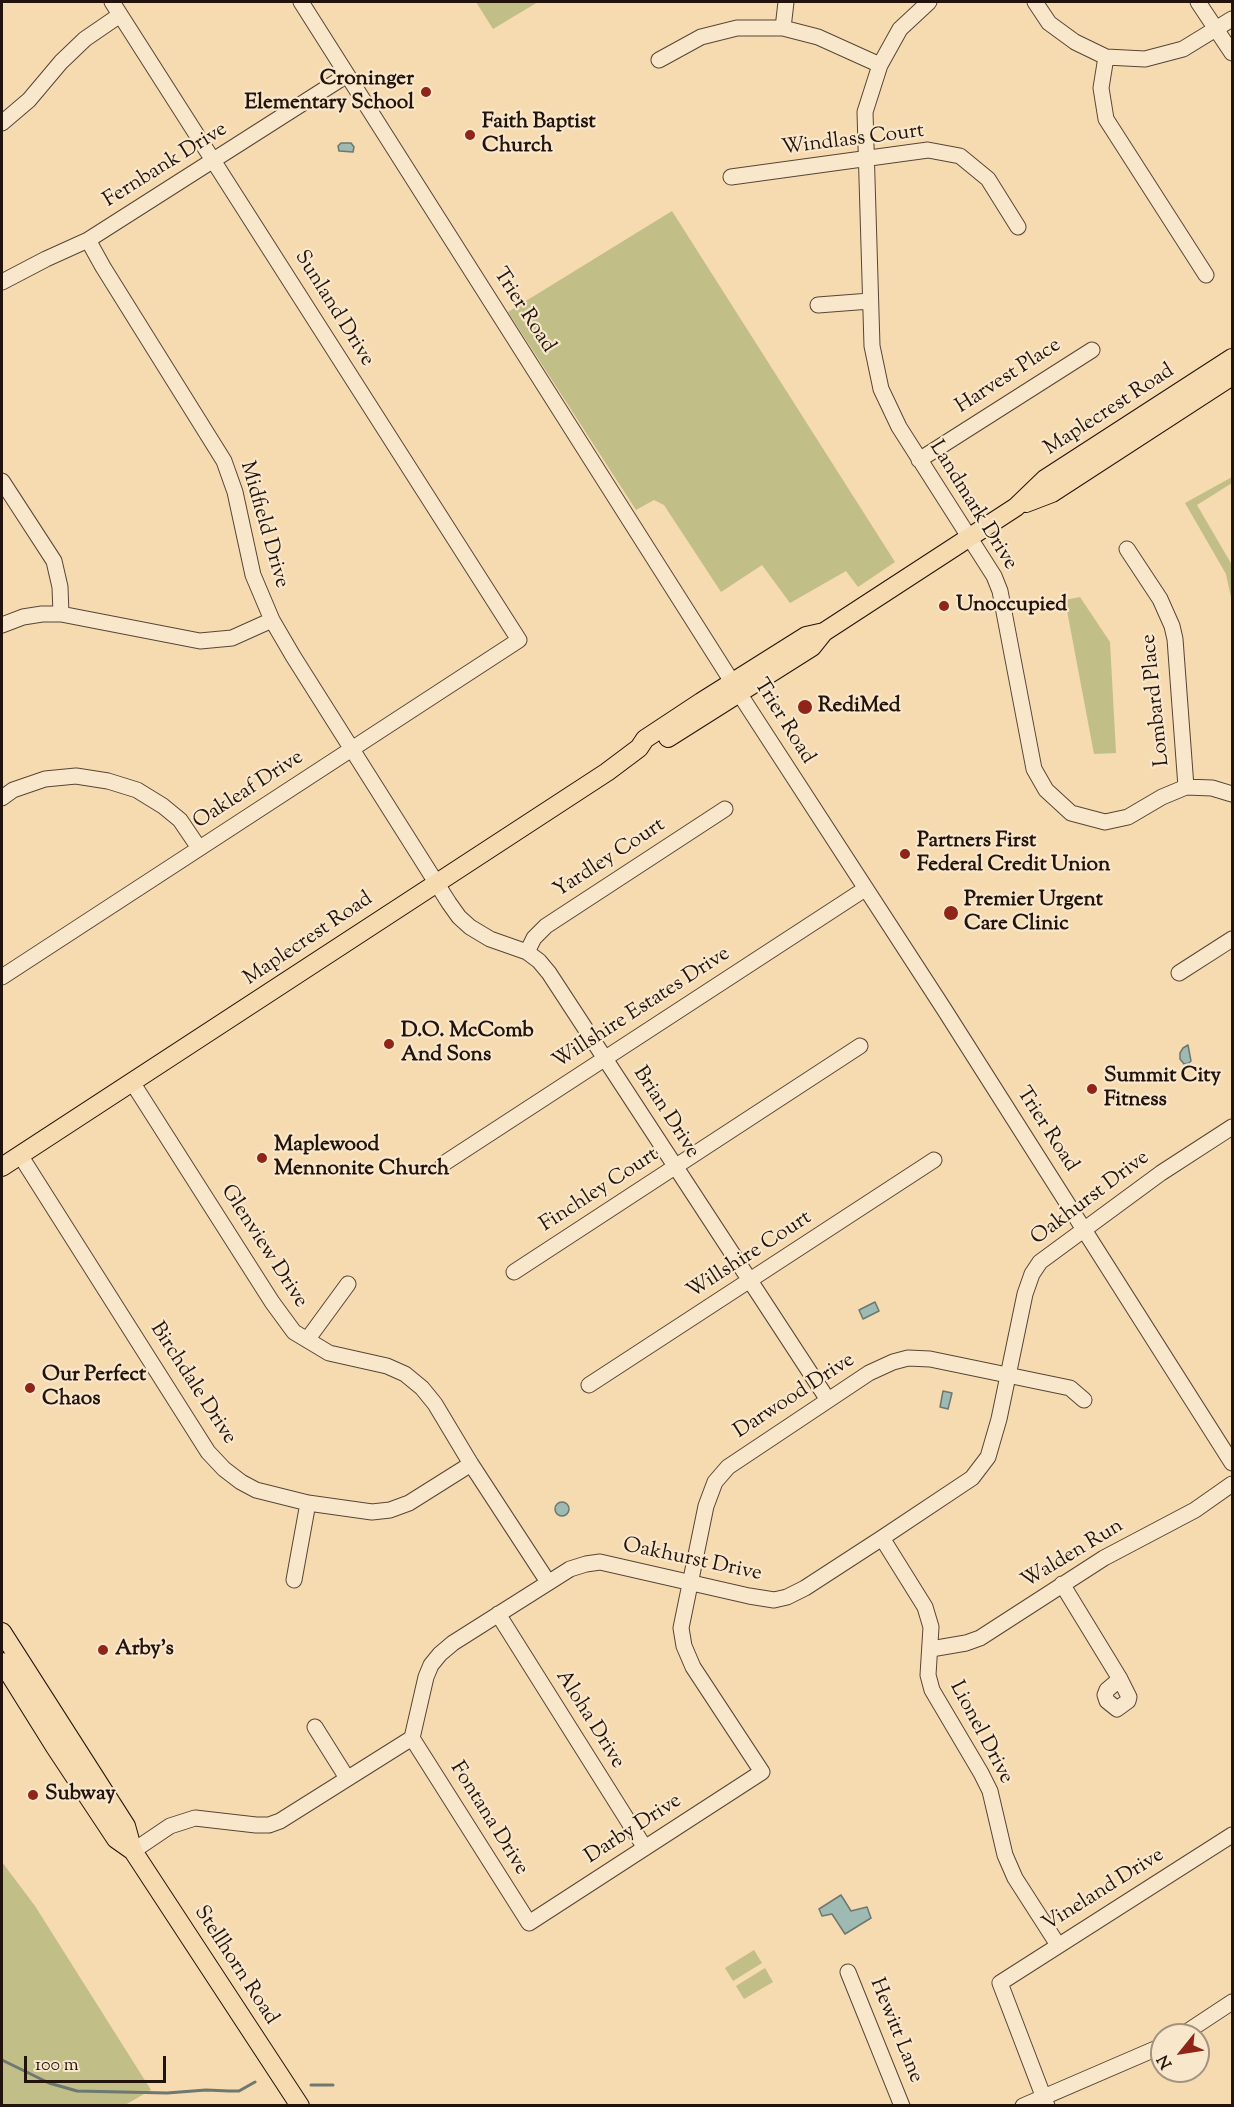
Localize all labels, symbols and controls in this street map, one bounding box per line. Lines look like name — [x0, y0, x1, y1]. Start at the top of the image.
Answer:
place label: Croninger Elementary School — [245, 67, 414, 117]
marker: Croninger Elementary School — [419, 85, 433, 99]
place label: Faith Baptist Church — [482, 110, 596, 160]
street label: Fernbank Drive — [99, 118, 233, 214]
street label: Windlass Court — [780, 120, 926, 162]
marker: Faith Baptist Church — [463, 128, 477, 142]
street label: Sunland Drive — [287, 247, 379, 371]
street label: Trier Road — [486, 264, 560, 358]
street label: Harvest Place — [952, 334, 1066, 420]
street label: Maplecrest Road — [1040, 360, 1180, 462]
street label: Landmark Drive — [922, 437, 1022, 575]
street label: Midfield Drive — [233, 459, 293, 591]
place label: Unoccupied — [956, 593, 1067, 619]
marker: Unoccupied — [937, 599, 951, 613]
street label: Lombard Place — [1138, 633, 1176, 767]
street label: Trier Road — [747, 675, 819, 769]
place label: RediMed — [818, 694, 901, 720]
marker: RediMed — [796, 698, 814, 716]
street label: Oakleaf Drive — [189, 746, 309, 836]
street label: Yardley Court — [550, 814, 670, 904]
place label: Partners First Federal Credit Union — [917, 829, 1110, 879]
marker: Partners First Federal Credit Union — [898, 847, 912, 861]
street label: Maplecrest Road — [240, 888, 378, 992]
place label: Premier Urgent Care Clinic — [964, 888, 1103, 938]
marker: Premier Urgent Care Clinic — [942, 904, 960, 922]
street label: Willshire Estates Drive — [549, 942, 735, 1076]
place label: D.O. McComb And Sons — [401, 1019, 534, 1069]
marker: D.O. McComb And Sons — [382, 1037, 396, 1051]
street label: Brian Drive — [626, 1062, 704, 1164]
place label: Summit City Fitness — [1104, 1064, 1221, 1114]
marker: Summit City Fitness — [1085, 1082, 1099, 1096]
street label: Trier Road — [1009, 1083, 1083, 1177]
place label: Maplewood Mennonite Church — [274, 1133, 449, 1183]
street label: Finchley Court — [536, 1143, 664, 1239]
street label: Oakhurst Drive — [1027, 1146, 1155, 1252]
marker: Maplewood Mennonite Church — [255, 1151, 269, 1165]
street label: Glenview Drive — [214, 1181, 312, 1313]
street label: Willshire Court — [683, 1206, 817, 1306]
street label: Birchdale Drive — [143, 1318, 241, 1450]
street label: Darwood Drive — [730, 1349, 860, 1445]
place label: Our Perfect Chaos — [42, 1363, 146, 1413]
marker: Our Perfect Chaos — [23, 1381, 37, 1395]
street label: Walden Run — [1017, 1515, 1129, 1595]
street label: Oakhurst Drive — [620, 1534, 764, 1588]
place label: Arby's — [115, 1637, 174, 1663]
marker: Arby's — [96, 1643, 110, 1657]
street label: Aloha Drive — [549, 1666, 629, 1774]
street label: Lionel Drive — [942, 1677, 1018, 1789]
street label: Fontana Drive — [443, 1758, 533, 1880]
place label: Subway — [45, 1782, 116, 1808]
marker: Subway — [26, 1788, 40, 1802]
street label: Darby Drive — [581, 1789, 687, 1871]
street label: Vineland Drive — [1039, 1844, 1169, 1938]
street label: Stellhorn Road — [187, 1902, 283, 2030]
street label: Hewitt Lane — [863, 1975, 927, 2087]
north arrow — [1150, 2023, 1210, 2083]
scale bar — [27, 2044, 170, 2082]
text: N — [1153, 2050, 1179, 2073]
text: 100 m — [35, 2053, 79, 2079]

